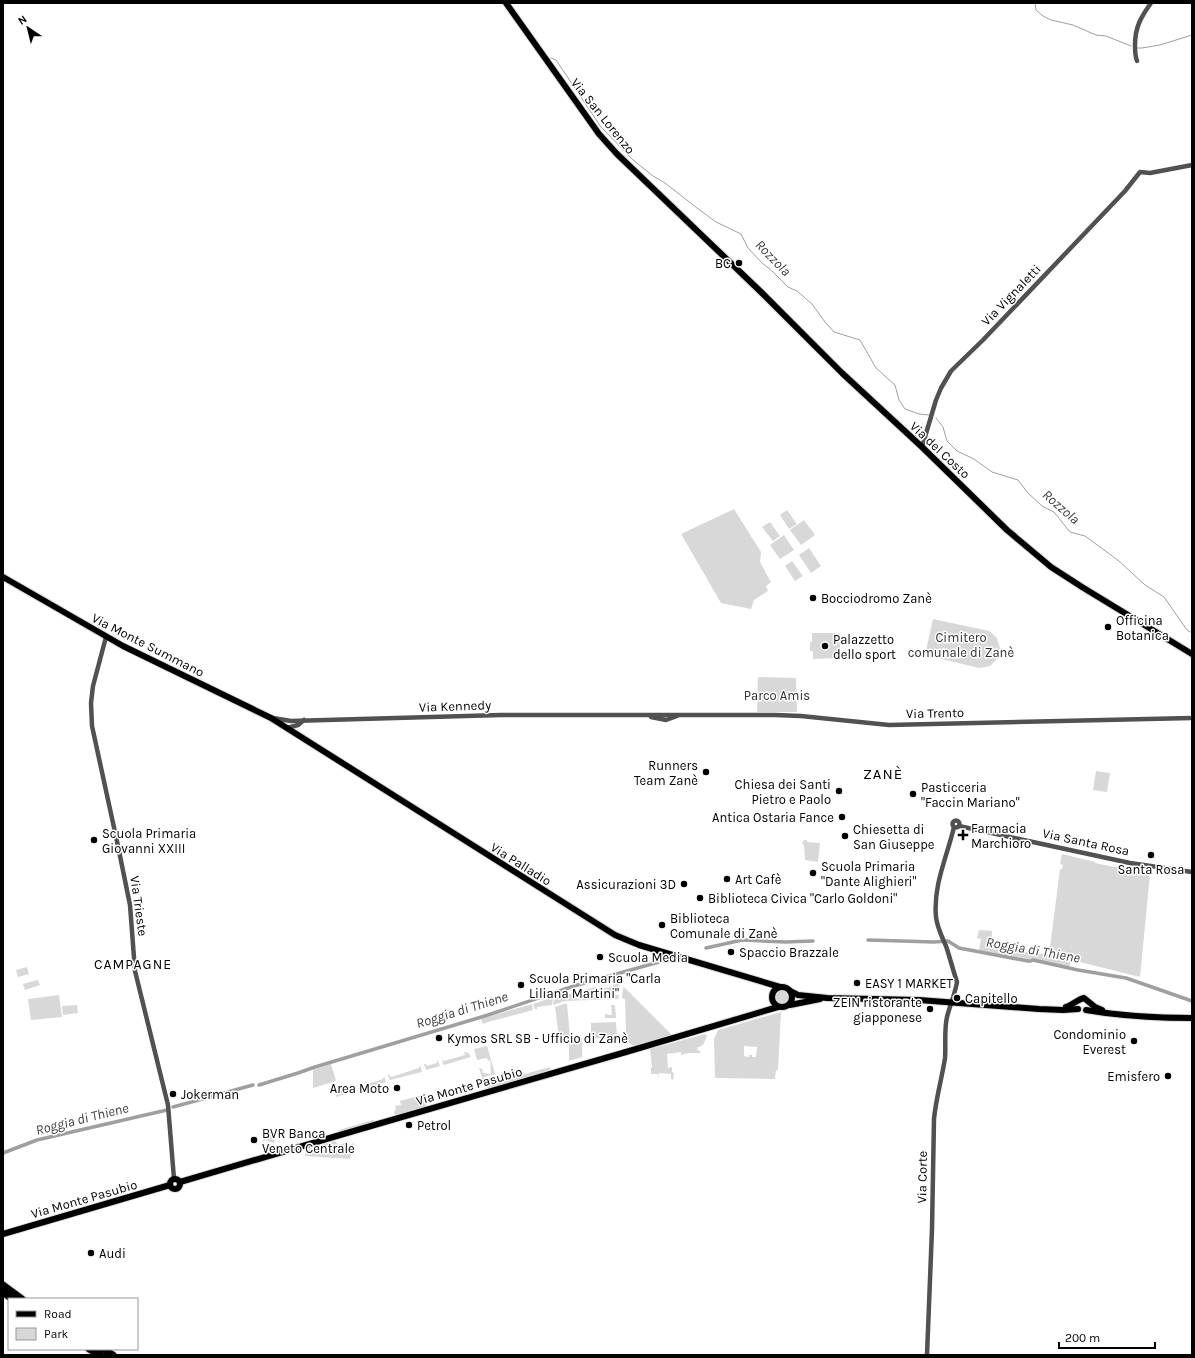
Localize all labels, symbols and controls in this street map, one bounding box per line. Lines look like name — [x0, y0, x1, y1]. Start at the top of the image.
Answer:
north arrow — [8, 8, 48, 48]
text: N — [16, 13, 30, 28]
street label: Via San Lorenzo — [568, 75, 638, 157]
water label: Rozzola — [752, 236, 794, 280]
place label: BC — [715, 256, 731, 271]
marker: BC — [734, 258, 744, 268]
street label: Via Vignaletti — [978, 261, 1044, 329]
street label: Via del Costo — [907, 418, 973, 482]
water label: Rozzola — [1039, 486, 1083, 528]
place label: Bocciodromo Zanè — [821, 591, 932, 606]
marker: Bocciodromo Zanè — [808, 593, 818, 603]
street label: Via Monte Summano — [89, 610, 207, 680]
place label: Officina Botanica — [1116, 613, 1169, 643]
marker: Officina Botanica — [1103, 622, 1113, 632]
park label: Cimitero comunale di Zanè — [908, 630, 1014, 660]
place label: Palazzetto dello sport — [833, 632, 896, 662]
marker: Palazzetto dello sport — [820, 641, 830, 651]
park label: Parco Amis — [744, 688, 810, 703]
street label: Via Kennedy — [419, 697, 491, 715]
street label: Via Trento — [906, 705, 964, 721]
place label: Runners Team Zanè — [634, 758, 698, 788]
district label: ZANÈ — [863, 765, 903, 783]
marker: Runners Team Zanè — [701, 767, 711, 777]
place label: Chiesa dei Santi Pietro e Paolo — [735, 777, 831, 807]
place label: Pasticceria "Faccin Mariano" — [921, 780, 1020, 810]
marker: Chiesa dei Santi Pietro e Paolo — [834, 786, 844, 796]
marker: Pasticceria "Faccin Mariano" — [908, 789, 918, 799]
place label: Antica Ostaria Fance — [712, 810, 834, 825]
marker: Antica Ostaria Fance — [837, 812, 847, 822]
place label: Farmacia Marchioro — [971, 821, 1031, 851]
place label: Chiesetta di San Giuseppe — [853, 822, 935, 852]
street label: Via Santa Rosa — [1041, 825, 1131, 859]
place label: Scuola Primaria Giovanni XXIII — [102, 826, 196, 856]
marker: Farmacia Marchioro — [958, 830, 968, 840]
marker: Chiesetta di San Giuseppe — [840, 831, 850, 841]
marker: Scuola Primaria Giovanni XXIII — [89, 835, 99, 845]
street label: Via Palladio — [488, 839, 554, 889]
marker: Santa Rosa — [1146, 850, 1156, 860]
place label: Scuola Primaria "Dante Alighieri" — [821, 859, 916, 889]
place label: Santa Rosa — [1117, 862, 1185, 877]
marker: Scuola Primaria "Dante Alighieri" — [808, 868, 818, 878]
place label: Art Cafè — [735, 872, 782, 887]
marker: Art Cafè — [722, 874, 732, 884]
street label: Via Trieste — [127, 875, 151, 937]
place label: Assicurazioni 3D — [576, 877, 676, 892]
marker: Assicurazioni 3D — [679, 879, 689, 889]
place label: Biblioteca Civica "Carlo Goldoni" — [708, 891, 897, 906]
marker: Biblioteca Civica "Carlo Goldoni" — [695, 893, 705, 903]
place label: Biblioteca Comunale di Zanè — [670, 911, 778, 941]
marker: Biblioteca Comunale di Zanè — [657, 920, 667, 930]
water label: Roggia di Thiene — [985, 933, 1082, 967]
place label: Spaccio Brazzale — [739, 945, 839, 960]
marker: Spaccio Brazzale — [726, 947, 736, 957]
place label: Scuola Media — [608, 950, 688, 965]
marker: Scuola Media — [595, 952, 605, 962]
district label: CAMPAGNE — [94, 956, 172, 973]
place label: Scuola Primaria "Carla Liliana Martini" — [529, 971, 661, 1001]
place label: EASY 1 MARKET — [865, 976, 954, 991]
marker: EASY 1 MARKET — [852, 978, 862, 988]
marker: Scuola Primaria "Carla Liliana Martini" — [516, 980, 526, 990]
water label: Roggia di Thiene — [414, 988, 510, 1032]
place label: Capitello — [965, 991, 1018, 1006]
marker: Capitello — [952, 993, 962, 1003]
place label: ZEIN ristorante giapponese — [833, 995, 922, 1025]
marker: ZEIN ristorante giapponese — [925, 1004, 935, 1014]
place label: Condominio Everest — [1053, 1027, 1126, 1057]
place label: Kymos SRL SB - Ufficio di Zanè — [447, 1031, 628, 1046]
marker: Kymos SRL SB - Ufficio di Zanè — [434, 1033, 444, 1043]
marker: Condominio Everest — [1129, 1036, 1139, 1046]
street label: Via Monte Pasubio — [414, 1064, 524, 1108]
place label: Emisfero — [1107, 1069, 1160, 1084]
marker: Emisfero — [1163, 1071, 1173, 1081]
place label: Area Moto — [330, 1081, 389, 1096]
marker: Area Moto — [392, 1083, 402, 1093]
place label: Jokerman — [181, 1087, 239, 1102]
marker: Jokerman — [168, 1089, 178, 1099]
water label: Roggia di Thiene — [34, 1099, 131, 1139]
place label: Petrol — [417, 1118, 451, 1133]
marker: Petrol — [404, 1120, 414, 1130]
place label: BVR Banca Veneto Centrale — [262, 1126, 355, 1156]
marker: BVR Banca Veneto Centrale — [249, 1135, 259, 1145]
street label: Via Corte — [914, 1150, 930, 1204]
street label: Via Monte Pasubio — [29, 1177, 139, 1221]
place label: Audi — [99, 1246, 126, 1261]
marker: Audi — [86, 1248, 96, 1258]
legend — [8, 1298, 138, 1350]
text: Road — [44, 1307, 72, 1321]
scale bar — [1059, 1324, 1155, 1350]
text: Park — [44, 1327, 69, 1341]
text: 200 m — [1065, 1331, 1100, 1345]

